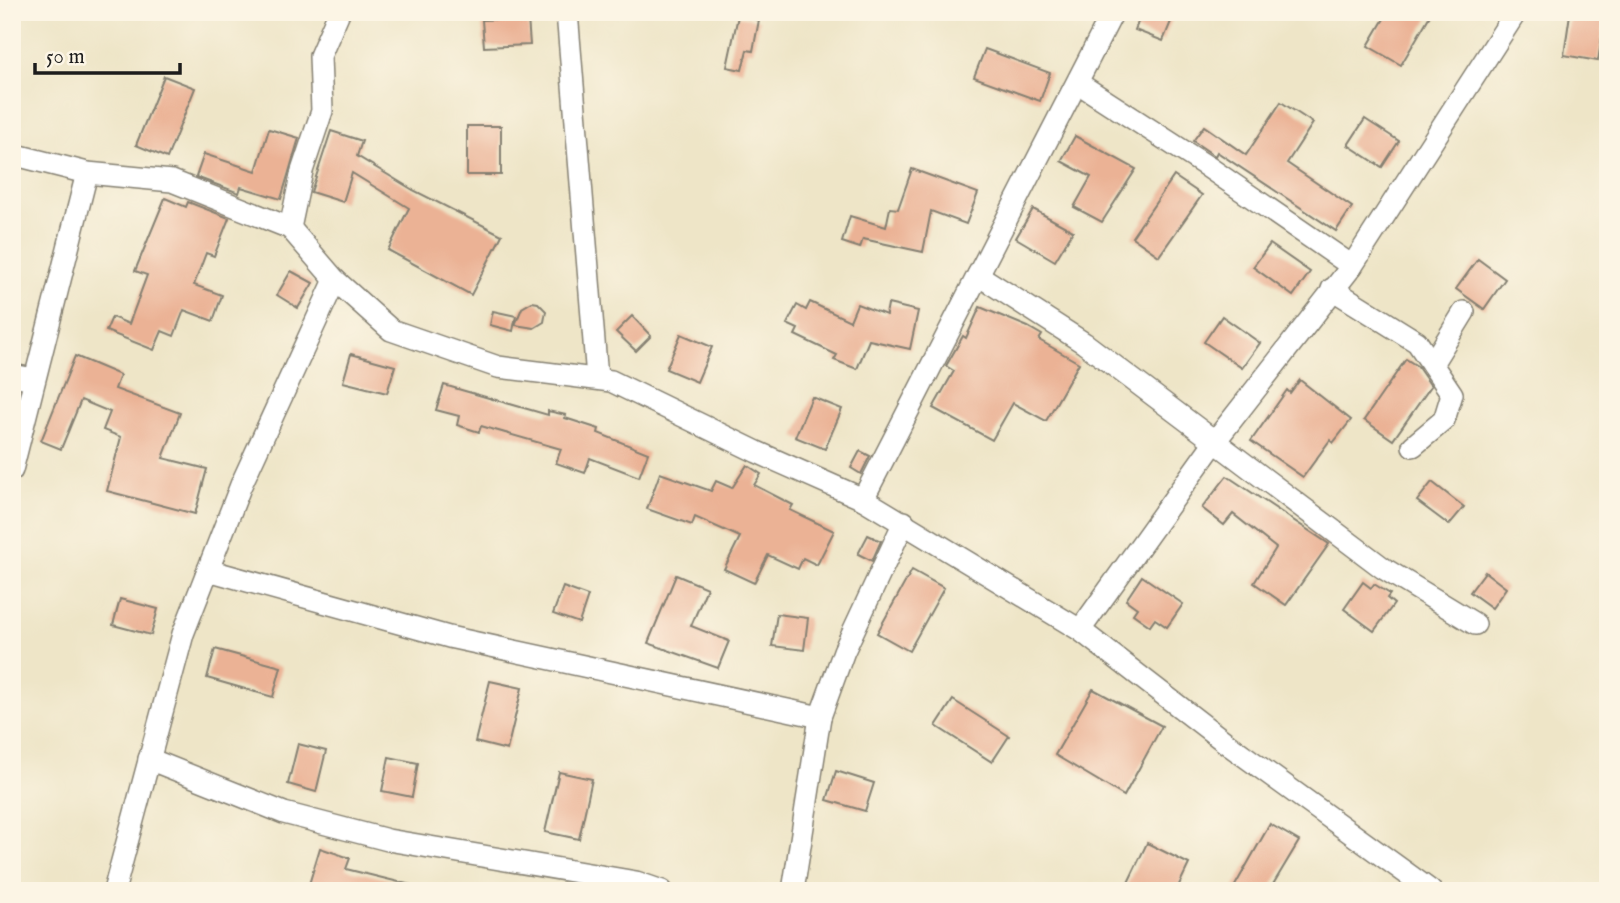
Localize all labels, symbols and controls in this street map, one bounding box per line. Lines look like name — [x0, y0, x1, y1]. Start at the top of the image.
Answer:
scale bar — [35, 32, 180, 76]
text: 50 m — [46, 44, 85, 71]

